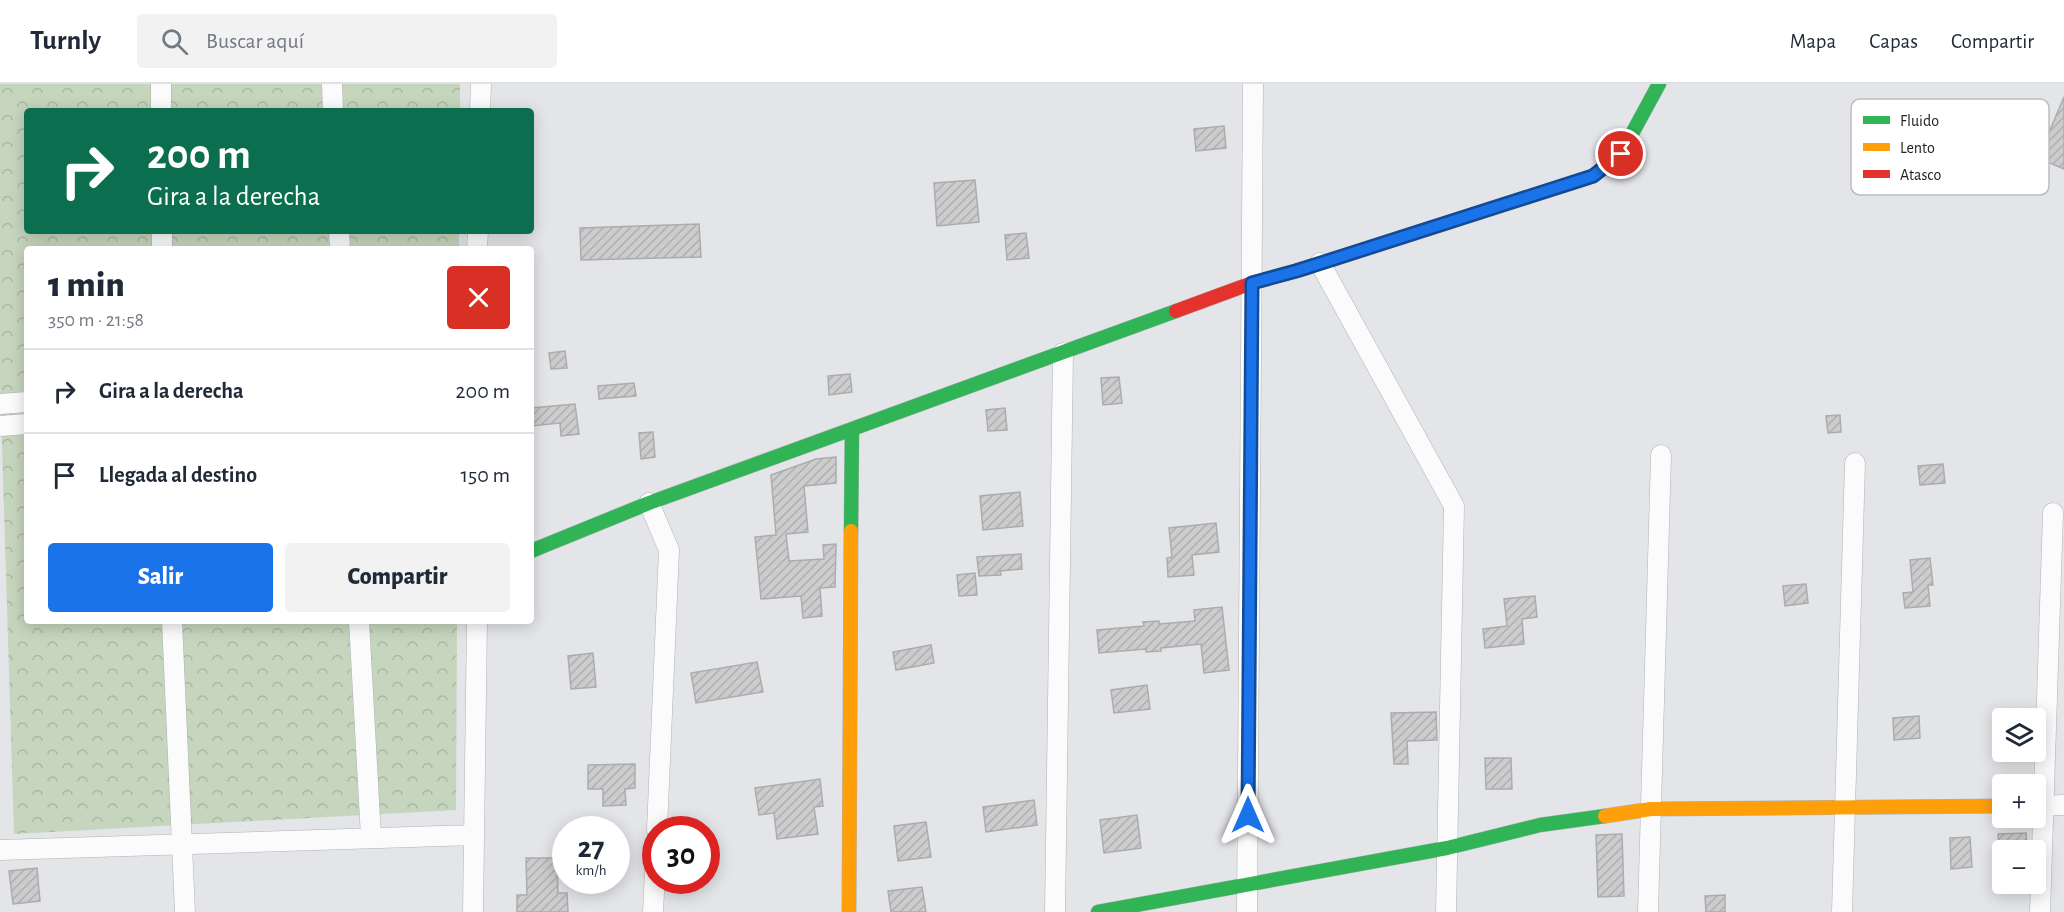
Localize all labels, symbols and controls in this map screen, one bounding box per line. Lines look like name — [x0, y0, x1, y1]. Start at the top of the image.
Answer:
search box — [137, 14, 557, 68]
icon: search — [158, 25, 191, 58]
text: Turnly — [30, 27, 101, 55]
text: Buscar aquí — [206, 30, 304, 52]
text: Mapa — [1790, 31, 1836, 52]
text: Capas — [1869, 31, 1918, 52]
text: Compartir — [1951, 31, 2034, 52]
legend — [1851, 99, 2049, 195]
text: Fluido — [1900, 113, 1939, 129]
pin — [1595, 128, 1646, 179]
icon: right — [48, 132, 126, 210]
text: 200 m — [147, 134, 251, 176]
icon: arrive — [1604, 137, 1637, 170]
text: Lento — [1900, 140, 1935, 156]
text: Atasco — [1900, 167, 1942, 183]
text: Gira a la derecha — [147, 183, 320, 210]
button: close — [447, 266, 510, 329]
text: 1 min — [48, 267, 125, 303]
text: 350 m · 21:58 — [48, 310, 144, 330]
icon: right — [48, 375, 81, 408]
text: Gira a la derecha — [99, 380, 244, 402]
text: 200 m — [456, 380, 510, 402]
icon: arrive — [48, 459, 81, 492]
text: Llegada al destino — [99, 464, 257, 486]
text: 150 m — [460, 464, 510, 486]
button: Salir — [48, 543, 273, 612]
button: Compartir — [285, 543, 510, 612]
map controls — [1992, 708, 2046, 894]
button: layers — [1992, 708, 2046, 762]
button: + — [1992, 774, 2046, 828]
position arrow — [1216, 783, 1280, 847]
speed limit sign: 30 — [642, 816, 720, 894]
text: 27 — [577, 833, 605, 863]
button: − — [1992, 840, 2046, 894]
text: km/h — [576, 863, 606, 878]

